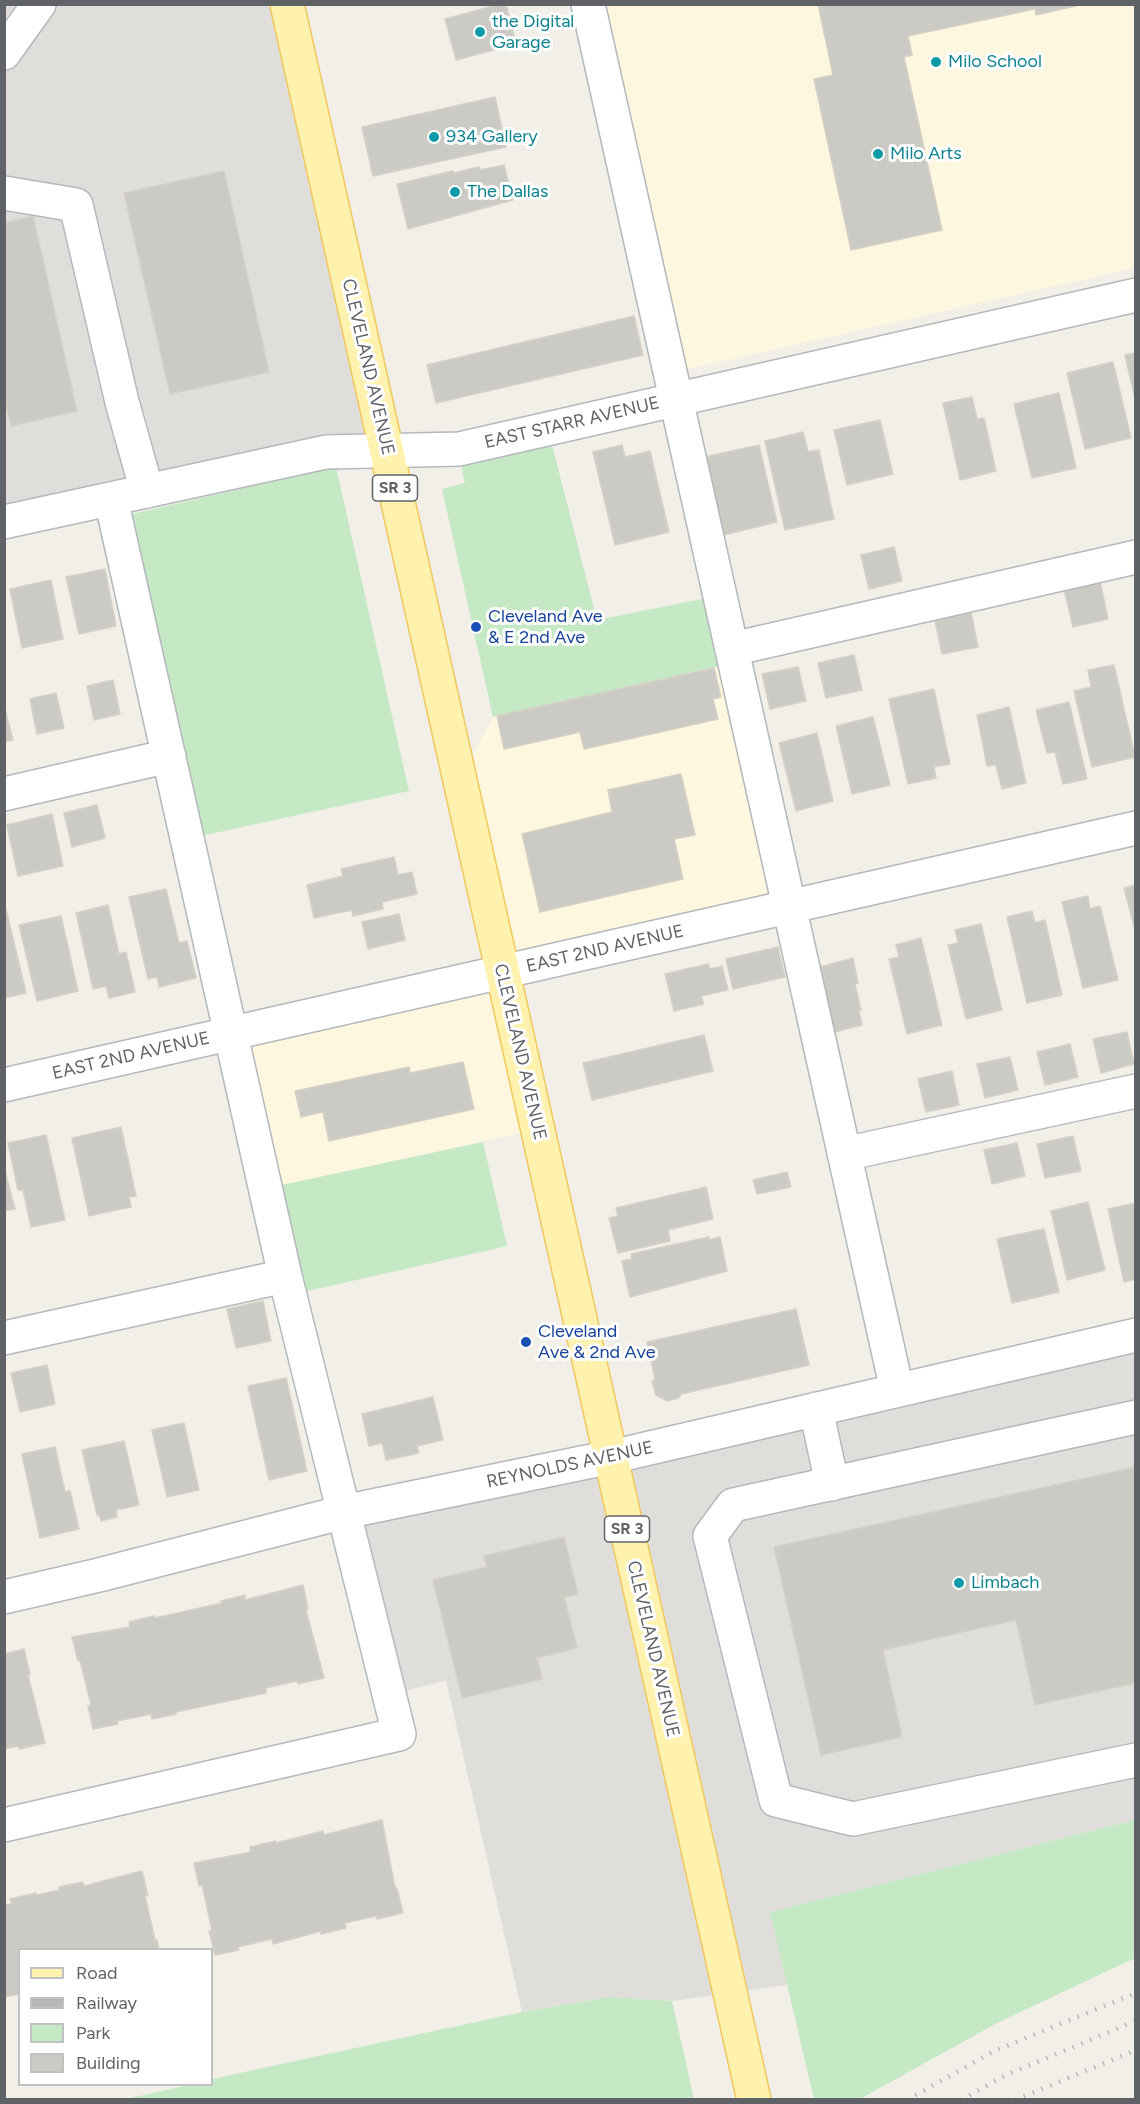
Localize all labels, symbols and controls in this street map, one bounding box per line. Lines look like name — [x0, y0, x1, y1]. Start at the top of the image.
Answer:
place label: the Digital Garage — [492, 11, 574, 54]
marker: the Digital Garage — [473, 25, 487, 39]
place label: Milo School — [948, 51, 1042, 73]
marker: Milo School — [929, 55, 943, 69]
place label: 934 Gallery — [446, 126, 538, 148]
marker: 934 Gallery — [427, 130, 441, 144]
place label: Milo Arts — [890, 143, 962, 165]
marker: Milo Arts — [871, 147, 885, 161]
place label: The Dallas — [467, 181, 548, 203]
marker: The Dallas — [448, 185, 462, 199]
street label: CLEVELAND AVENUE — [337, 277, 399, 457]
street label: EAST STARR AVENUE — [482, 392, 662, 454]
road number: SR 3 — [372, 475, 418, 501]
place label: Cleveland Ave & E 2nd Ave — [488, 606, 603, 648]
marker: Cleveland Ave & E 2nd Ave — [469, 620, 483, 634]
street label: EAST 2ND AVENUE — [524, 920, 686, 978]
street label: CLEVELAND AVENUE — [489, 962, 551, 1142]
street label: EAST 2ND AVENUE — [50, 1027, 212, 1085]
place label: Cleveland Ave & 2nd Ave — [538, 1321, 655, 1364]
marker: Cleveland Ave & 2nd Ave — [519, 1335, 533, 1349]
street label: REYNOLDS AVENUE — [485, 1437, 655, 1493]
road number: SR 3 — [604, 1516, 650, 1542]
street label: CLEVELAND AVENUE — [622, 1559, 684, 1739]
place label: Limbach — [971, 1572, 1039, 1594]
marker: Limbach — [952, 1576, 966, 1590]
legend — [18, 1948, 213, 2086]
text: Road — [76, 1962, 117, 1984]
text: Railway — [76, 1992, 137, 2014]
text: Park — [76, 2022, 110, 2044]
text: Building — [76, 2052, 141, 2074]

